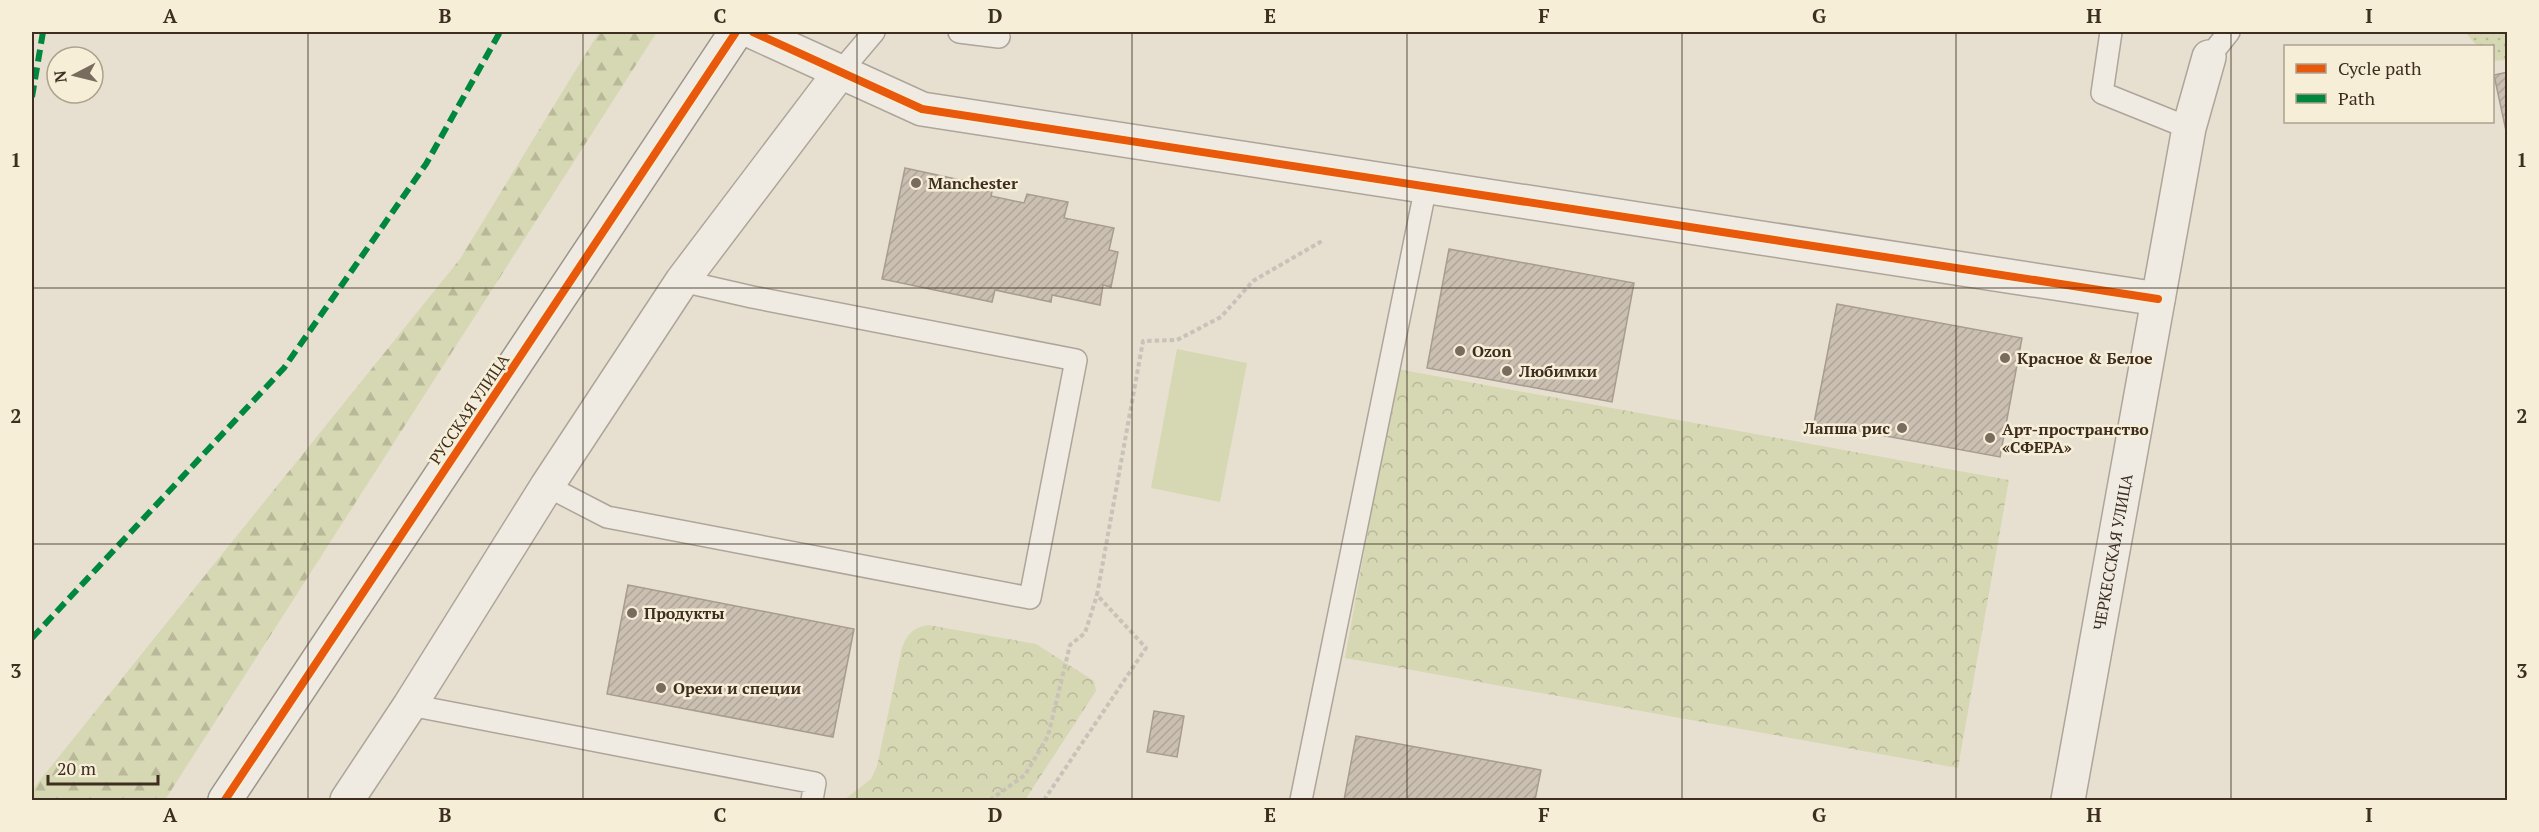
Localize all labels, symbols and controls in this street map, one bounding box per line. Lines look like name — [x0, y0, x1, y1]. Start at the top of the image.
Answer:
text: A — [163, 2, 178, 29]
text: B — [439, 2, 452, 29]
text: C — [713, 2, 727, 29]
text: D — [988, 2, 1002, 29]
text: E — [1264, 2, 1276, 29]
text: F — [1538, 2, 1550, 29]
text: G — [1812, 2, 1826, 29]
text: H — [2086, 2, 2102, 29]
text: I — [2365, 2, 2373, 29]
north arrow — [45, 45, 105, 105]
legend — [2284, 45, 2494, 123]
text: Cycle path — [2338, 56, 2422, 80]
text: N — [48, 69, 72, 84]
text: Path — [2338, 86, 2375, 110]
text: 1 — [10, 146, 22, 173]
text: 1 — [2516, 146, 2528, 173]
place label: Manchester — [928, 172, 1018, 194]
marker: Manchester — [909, 176, 923, 190]
place label: Ozon — [1472, 340, 1512, 362]
marker: Ozon — [1453, 344, 1467, 358]
place label: Красное & Белое — [2017, 347, 2153, 369]
street label: РУССКАЯ УЛИЦА — [424, 349, 514, 469]
marker: Красное & Белое — [1998, 351, 2012, 365]
place label: Любимки — [1518, 360, 1597, 382]
marker: Любимки — [1500, 364, 1514, 378]
text: 2 — [10, 402, 22, 429]
text: 2 — [2516, 402, 2528, 429]
place label: Лапша рис — [1802, 417, 1890, 439]
place label: Арт-пространство «СФЕРА» — [2002, 418, 2149, 458]
marker: Лапша рис — [1895, 421, 1909, 435]
marker: Арт-пространство «СФЕРА» — [1983, 431, 1997, 445]
street label: ЧЕРКЕССКАЯ УЛИЦА — [2088, 472, 2138, 632]
place label: Продукты — [644, 602, 725, 624]
marker: Продукты — [625, 606, 639, 620]
text: 3 — [10, 657, 22, 684]
text: 3 — [2516, 657, 2528, 684]
place label: Орехи и специи — [673, 677, 801, 699]
marker: Орехи и специи — [654, 681, 668, 695]
scale bar — [48, 748, 158, 786]
text: 20 m — [57, 756, 97, 780]
text: A — [163, 801, 178, 828]
text: B — [439, 801, 452, 828]
text: C — [713, 801, 727, 828]
text: D — [988, 801, 1002, 828]
text: E — [1264, 801, 1276, 828]
text: F — [1538, 801, 1550, 828]
text: G — [1812, 801, 1826, 828]
text: H — [2086, 801, 2102, 828]
text: I — [2365, 801, 2373, 828]

